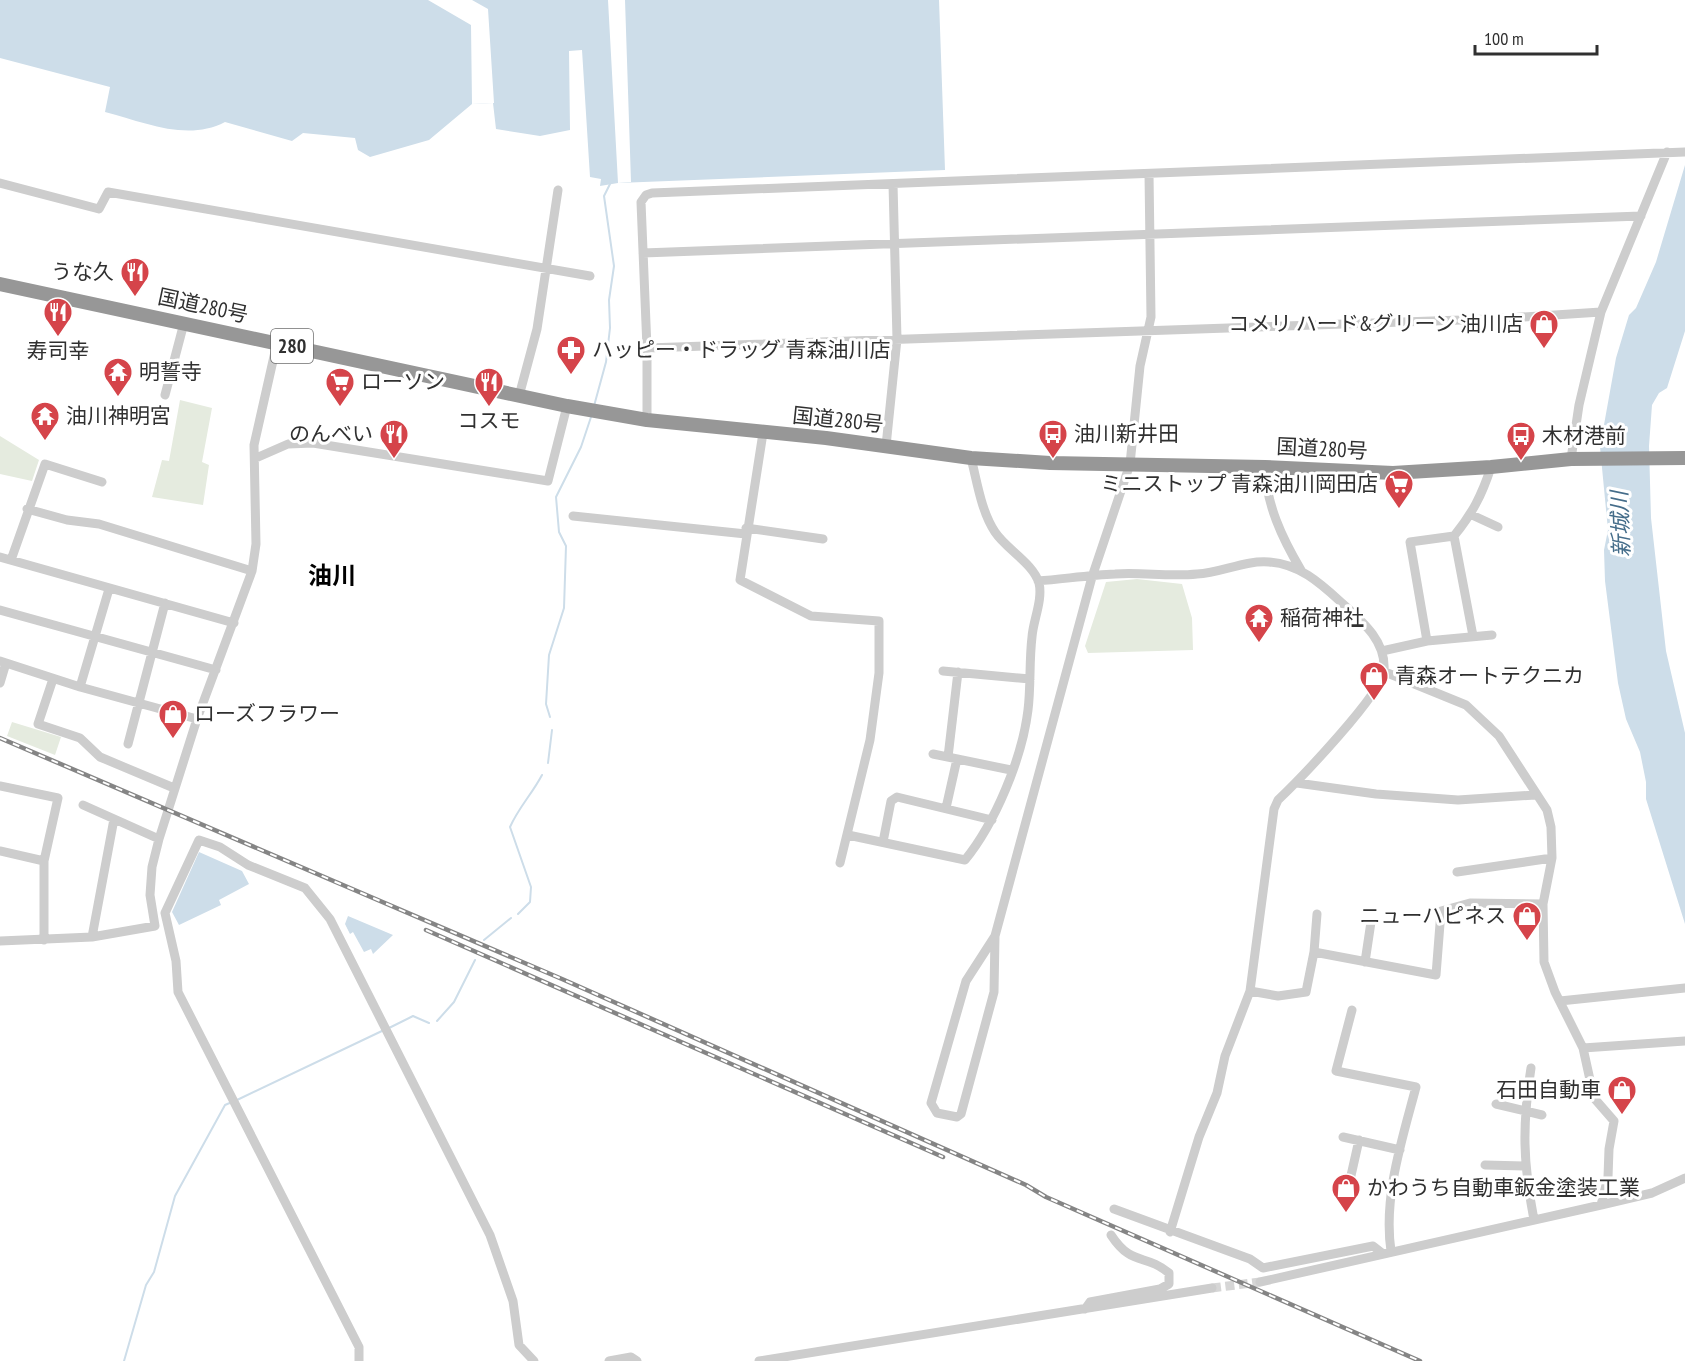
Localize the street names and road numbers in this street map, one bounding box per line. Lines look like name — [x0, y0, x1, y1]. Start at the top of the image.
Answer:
street label: 国道280号 — [156, 283, 251, 328]
road number: 280 — [271, 329, 313, 363]
street label: 国道280号 — [791, 401, 885, 438]
street label: 国道280号 — [1276, 433, 1368, 464]

